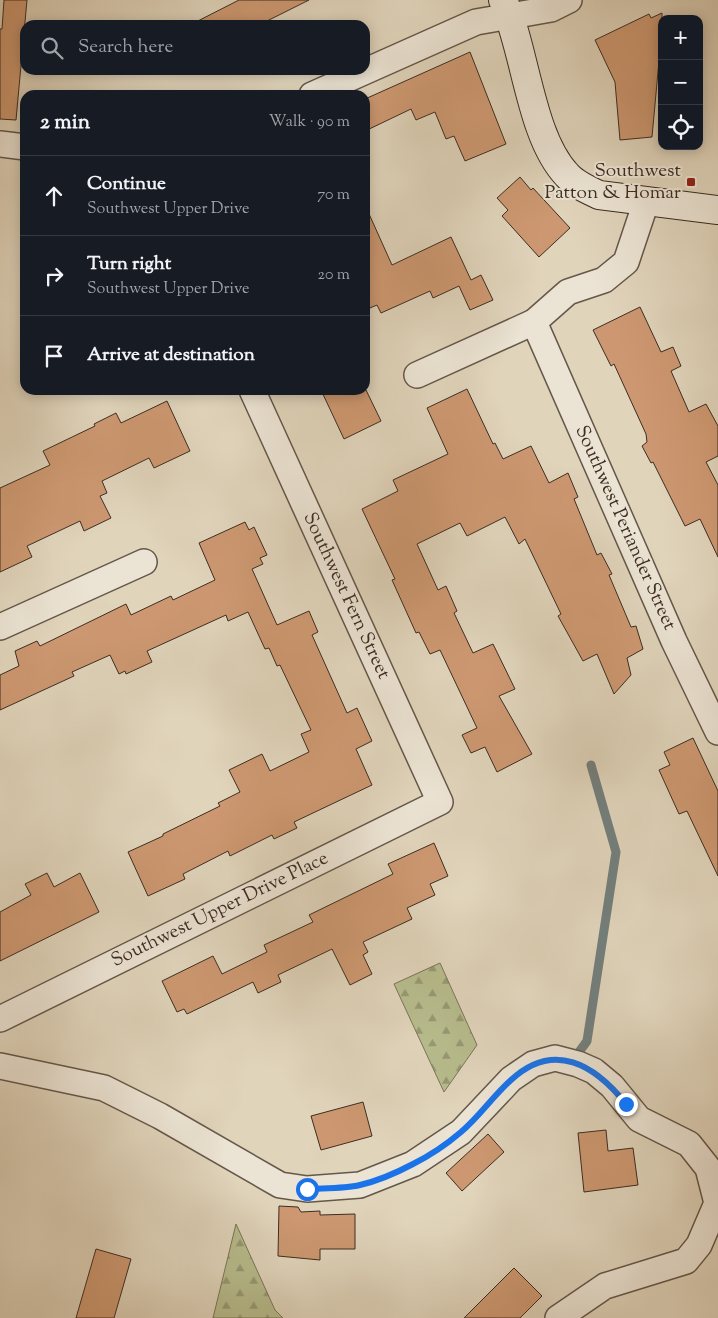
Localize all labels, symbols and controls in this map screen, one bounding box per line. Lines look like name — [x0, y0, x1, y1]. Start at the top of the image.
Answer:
map controls — [658, 15, 703, 150]
button: + — [658, 15, 703, 60]
search box — [20, 20, 370, 75]
icon: search — [38, 34, 66, 62]
text: Search here — [78, 34, 173, 61]
button: − — [658, 60, 703, 105]
button: locate — [658, 105, 703, 150]
text: 2 min — [40, 108, 90, 138]
text: Walk · 90 m — [269, 111, 350, 134]
place label: Southwest Patton & Homar — [545, 158, 681, 207]
text: Continue — [87, 171, 166, 198]
marker: Southwest Patton & Homar — [685, 176, 697, 188]
icon: ahead — [40, 182, 68, 210]
text: 70 m — [317, 184, 350, 207]
text: Southwest Upper Drive — [87, 198, 249, 221]
text: Turn right — [87, 251, 171, 278]
icon: right — [40, 262, 68, 290]
text: 20 m — [317, 264, 350, 287]
text: Southwest Upper Drive — [87, 278, 249, 301]
icon: arrive — [40, 342, 68, 370]
text: Arrive at destination — [87, 342, 255, 369]
street label: Southwest Periander Street — [568, 421, 683, 635]
street label: Southwest Fern Street — [295, 508, 397, 684]
street label: Southwest Upper Drive Place — [107, 845, 333, 974]
route end — [615, 1093, 638, 1116]
route start — [296, 1178, 319, 1201]

